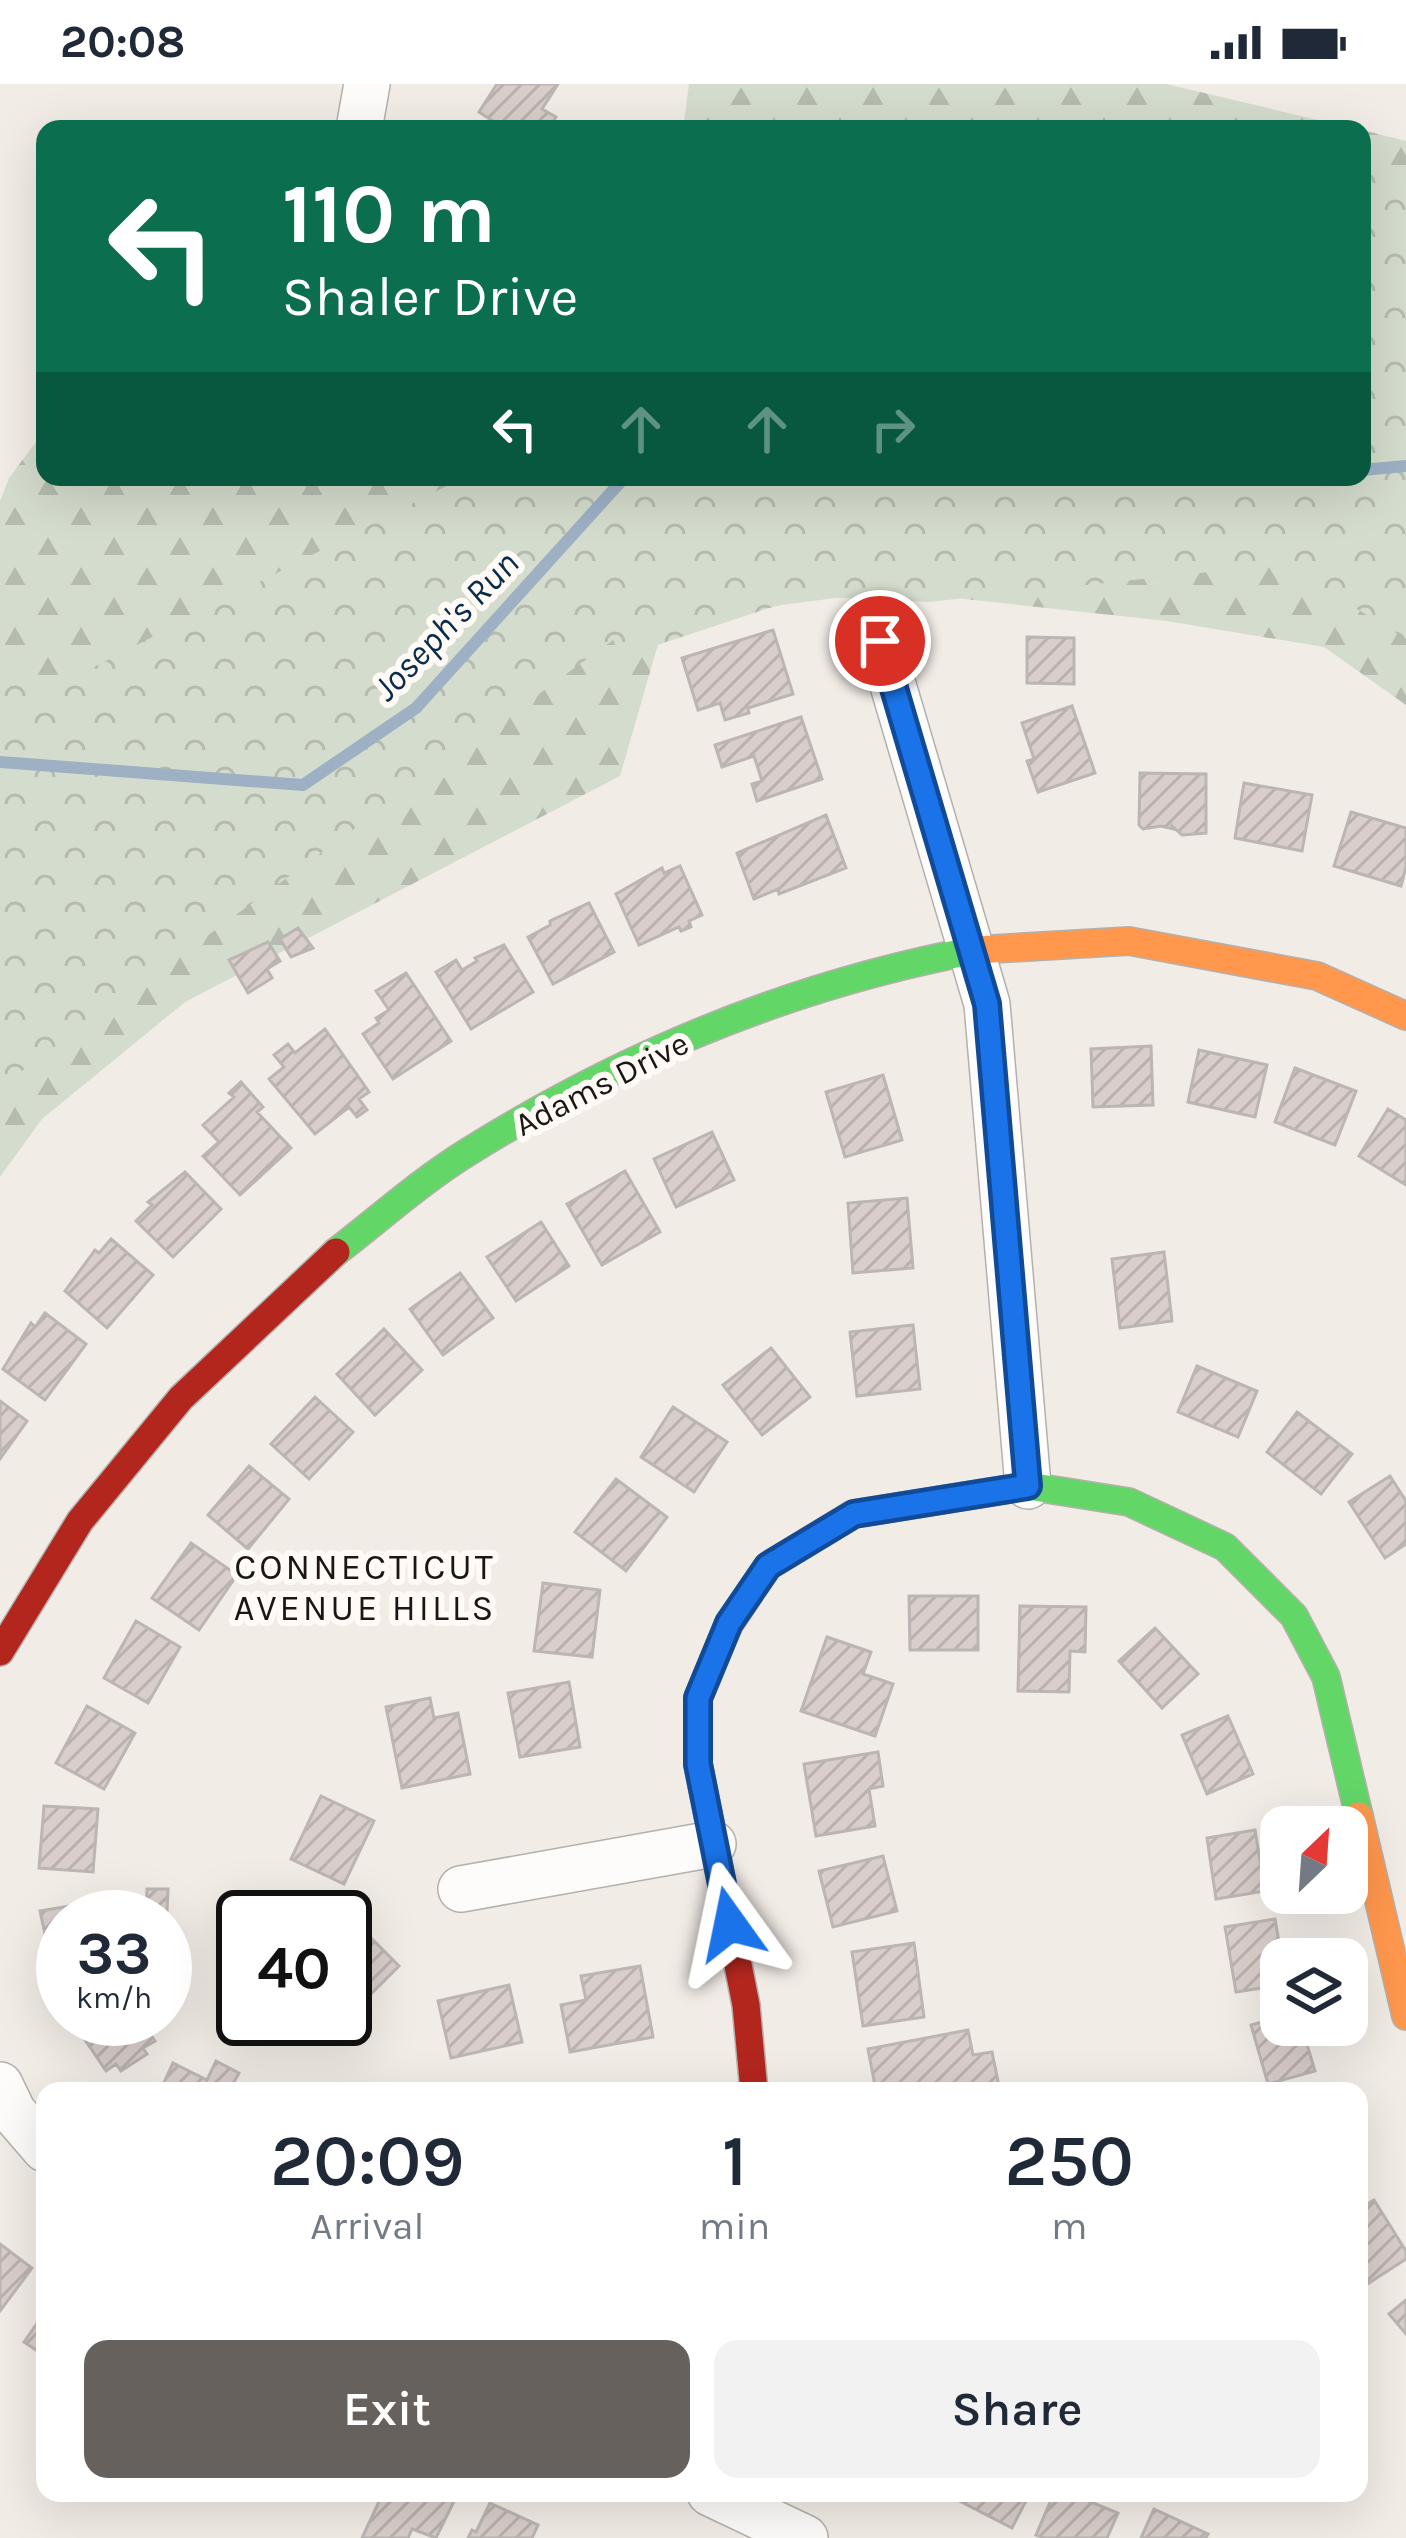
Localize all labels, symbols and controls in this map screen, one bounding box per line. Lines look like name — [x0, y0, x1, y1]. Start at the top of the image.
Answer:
text: 20:08 — [60, 16, 185, 68]
text: 110 m — [282, 165, 496, 263]
icon: left — [84, 168, 240, 324]
text: Shaler Drive — [282, 265, 578, 329]
icon: left — [482, 396, 548, 462]
icon: ahead — [608, 396, 674, 462]
icon: ahead — [734, 396, 800, 462]
icon: right — [860, 396, 926, 462]
water label: Joseph's Run — [364, 542, 527, 709]
pin — [829, 590, 931, 692]
icon: arrive — [847, 608, 913, 674]
street label: Adams Drive — [508, 1024, 695, 1144]
district label: CONNECTICUT AVENUE HILLS — [234, 1546, 496, 1629]
north arrow — [1260, 1806, 1368, 1914]
map controls — [1260, 1806, 1368, 2046]
position arrow — [667, 1861, 793, 1987]
speed limit sign: 40 — [216, 1890, 372, 2046]
text: 33 — [77, 1918, 151, 1988]
button: layers — [1260, 1938, 1368, 2046]
text: km/h — [76, 1980, 152, 2016]
text: 20:09 — [270, 2119, 465, 2203]
text: 1 — [722, 2119, 747, 2203]
text: 250 — [1004, 2119, 1134, 2203]
text: Arrival — [310, 2203, 424, 2249]
text: min — [699, 2203, 770, 2249]
text: m — [1051, 2203, 1087, 2249]
button: Exit — [84, 2340, 690, 2478]
button: Share — [714, 2340, 1320, 2478]

